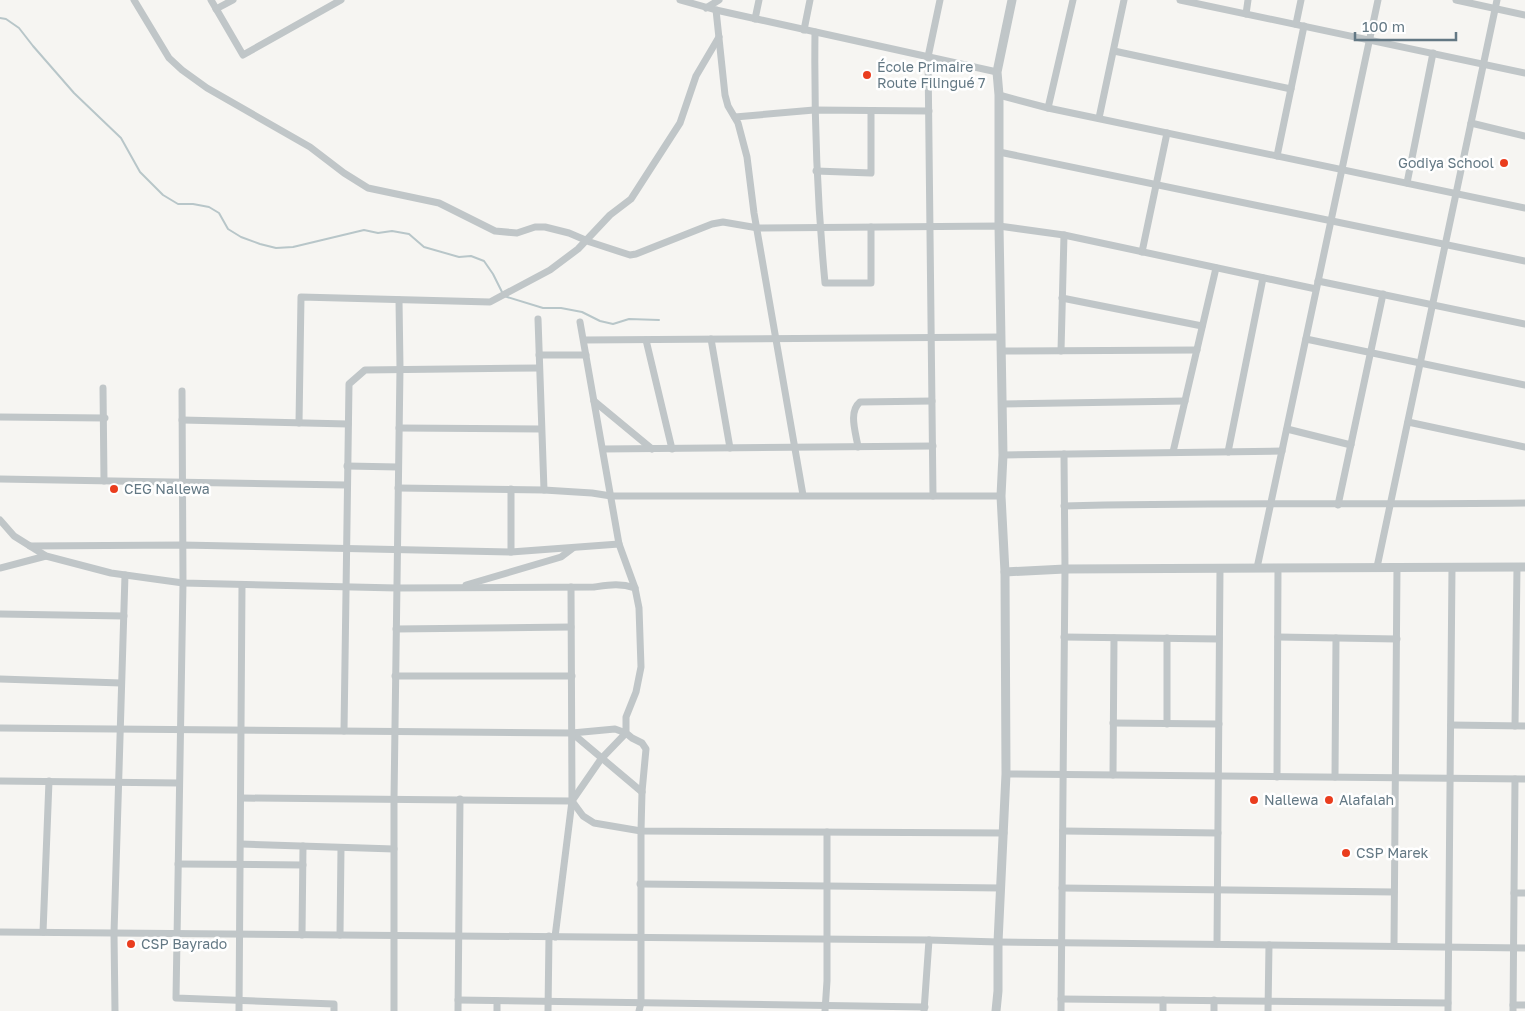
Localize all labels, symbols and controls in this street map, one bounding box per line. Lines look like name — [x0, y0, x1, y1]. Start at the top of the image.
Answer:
scale bar — [1355, 10, 1456, 42]
text: 100 m — [1362, 17, 1405, 35]
place label: École Primaire Route Filingué 7 — [877, 58, 986, 91]
marker: École Primaire Route Filingué 7 — [861, 69, 873, 81]
place label: Godiya School — [1398, 154, 1494, 171]
marker: Godiya School — [1498, 157, 1510, 169]
place label: CEG Nallewa — [124, 480, 210, 497]
marker: CEG Nallewa — [108, 483, 120, 495]
place label: Nallewa — [1264, 791, 1318, 808]
place label: Alafalah — [1339, 791, 1394, 808]
marker: Nallewa — [1248, 794, 1260, 806]
marker: Alafalah — [1323, 794, 1335, 806]
place label: CSP Marek — [1356, 844, 1429, 861]
marker: CSP Marek — [1340, 847, 1352, 859]
place label: CSP Bayrado — [141, 935, 227, 952]
marker: CSP Bayrado — [125, 938, 137, 950]

